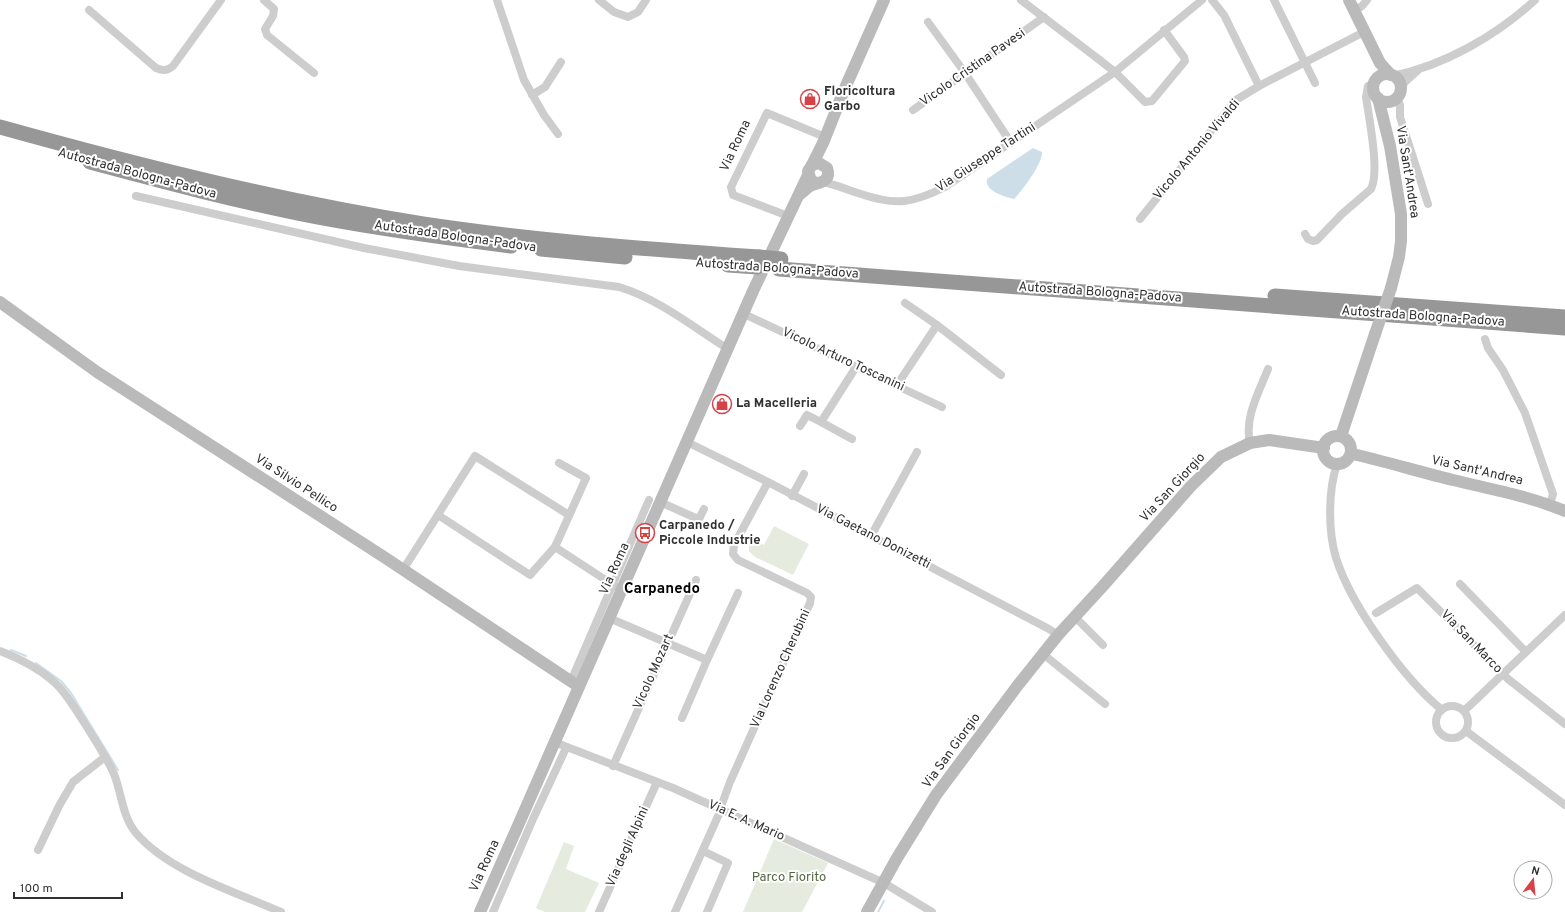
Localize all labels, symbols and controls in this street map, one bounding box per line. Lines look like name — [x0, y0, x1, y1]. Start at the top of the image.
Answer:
street label: Vicolo Cristina Pavesi — [917, 26, 1029, 110]
place label: Floricoltura Garbo — [824, 84, 895, 115]
shop icon: Floricoltura Garbo — [799, 88, 821, 110]
street label: Vicolo Antonio Vivaldi — [1150, 97, 1244, 203]
street label: Via Roma — [717, 118, 755, 174]
street label: Via Giuseppe Tartini — [933, 120, 1039, 196]
street label: Via Sant'Andrea — [1392, 125, 1422, 219]
street label: Autostrada Bologna-Padova — [56, 145, 218, 203]
street label: Autostrada Bologna-Padova — [373, 218, 537, 256]
street label: Autostrada Bologna-Padova — [695, 255, 859, 283]
street label: Autostrada Bologna-Padova — [1018, 279, 1182, 307]
street label: Autostrada Bologna-Padova — [1341, 303, 1505, 331]
street label: Vicolo Arturo Toscanini — [779, 325, 907, 395]
shop icon: La Macelleria — [711, 393, 733, 415]
place label: La Macelleria — [736, 396, 817, 412]
street label: Via San Giorgio — [1137, 450, 1209, 526]
street label: Via Silvio Pellico — [252, 451, 340, 517]
street label: Via Sant'Andrea — [1430, 453, 1524, 489]
street label: Via Gaetano Donizetti — [813, 501, 933, 573]
place label: Carpanedo / Piccole Industrie — [659, 518, 761, 549]
bus stop icon: Carpanedo / Piccole Industrie — [634, 522, 656, 544]
street label: Via Roma — [596, 541, 634, 597]
district label: Carpanedo — [624, 580, 700, 599]
street label: Via Lorenzo Cherubini — [748, 607, 814, 731]
street label: Via San Marco — [1437, 607, 1505, 677]
street label: Vicolo Mozart — [630, 632, 678, 712]
street label: Via San Giorgio — [919, 710, 985, 792]
street label: Via E. A. Mario — [705, 797, 787, 845]
street label: Via degli Alpini — [603, 804, 653, 890]
street label: Via Roma — [466, 838, 504, 894]
north arrow — [1513, 860, 1553, 900]
text: N — [1530, 864, 1541, 879]
park label: Parco Fiorito — [752, 870, 826, 886]
scale bar — [14, 874, 122, 900]
text: 100 m — [20, 881, 53, 897]

